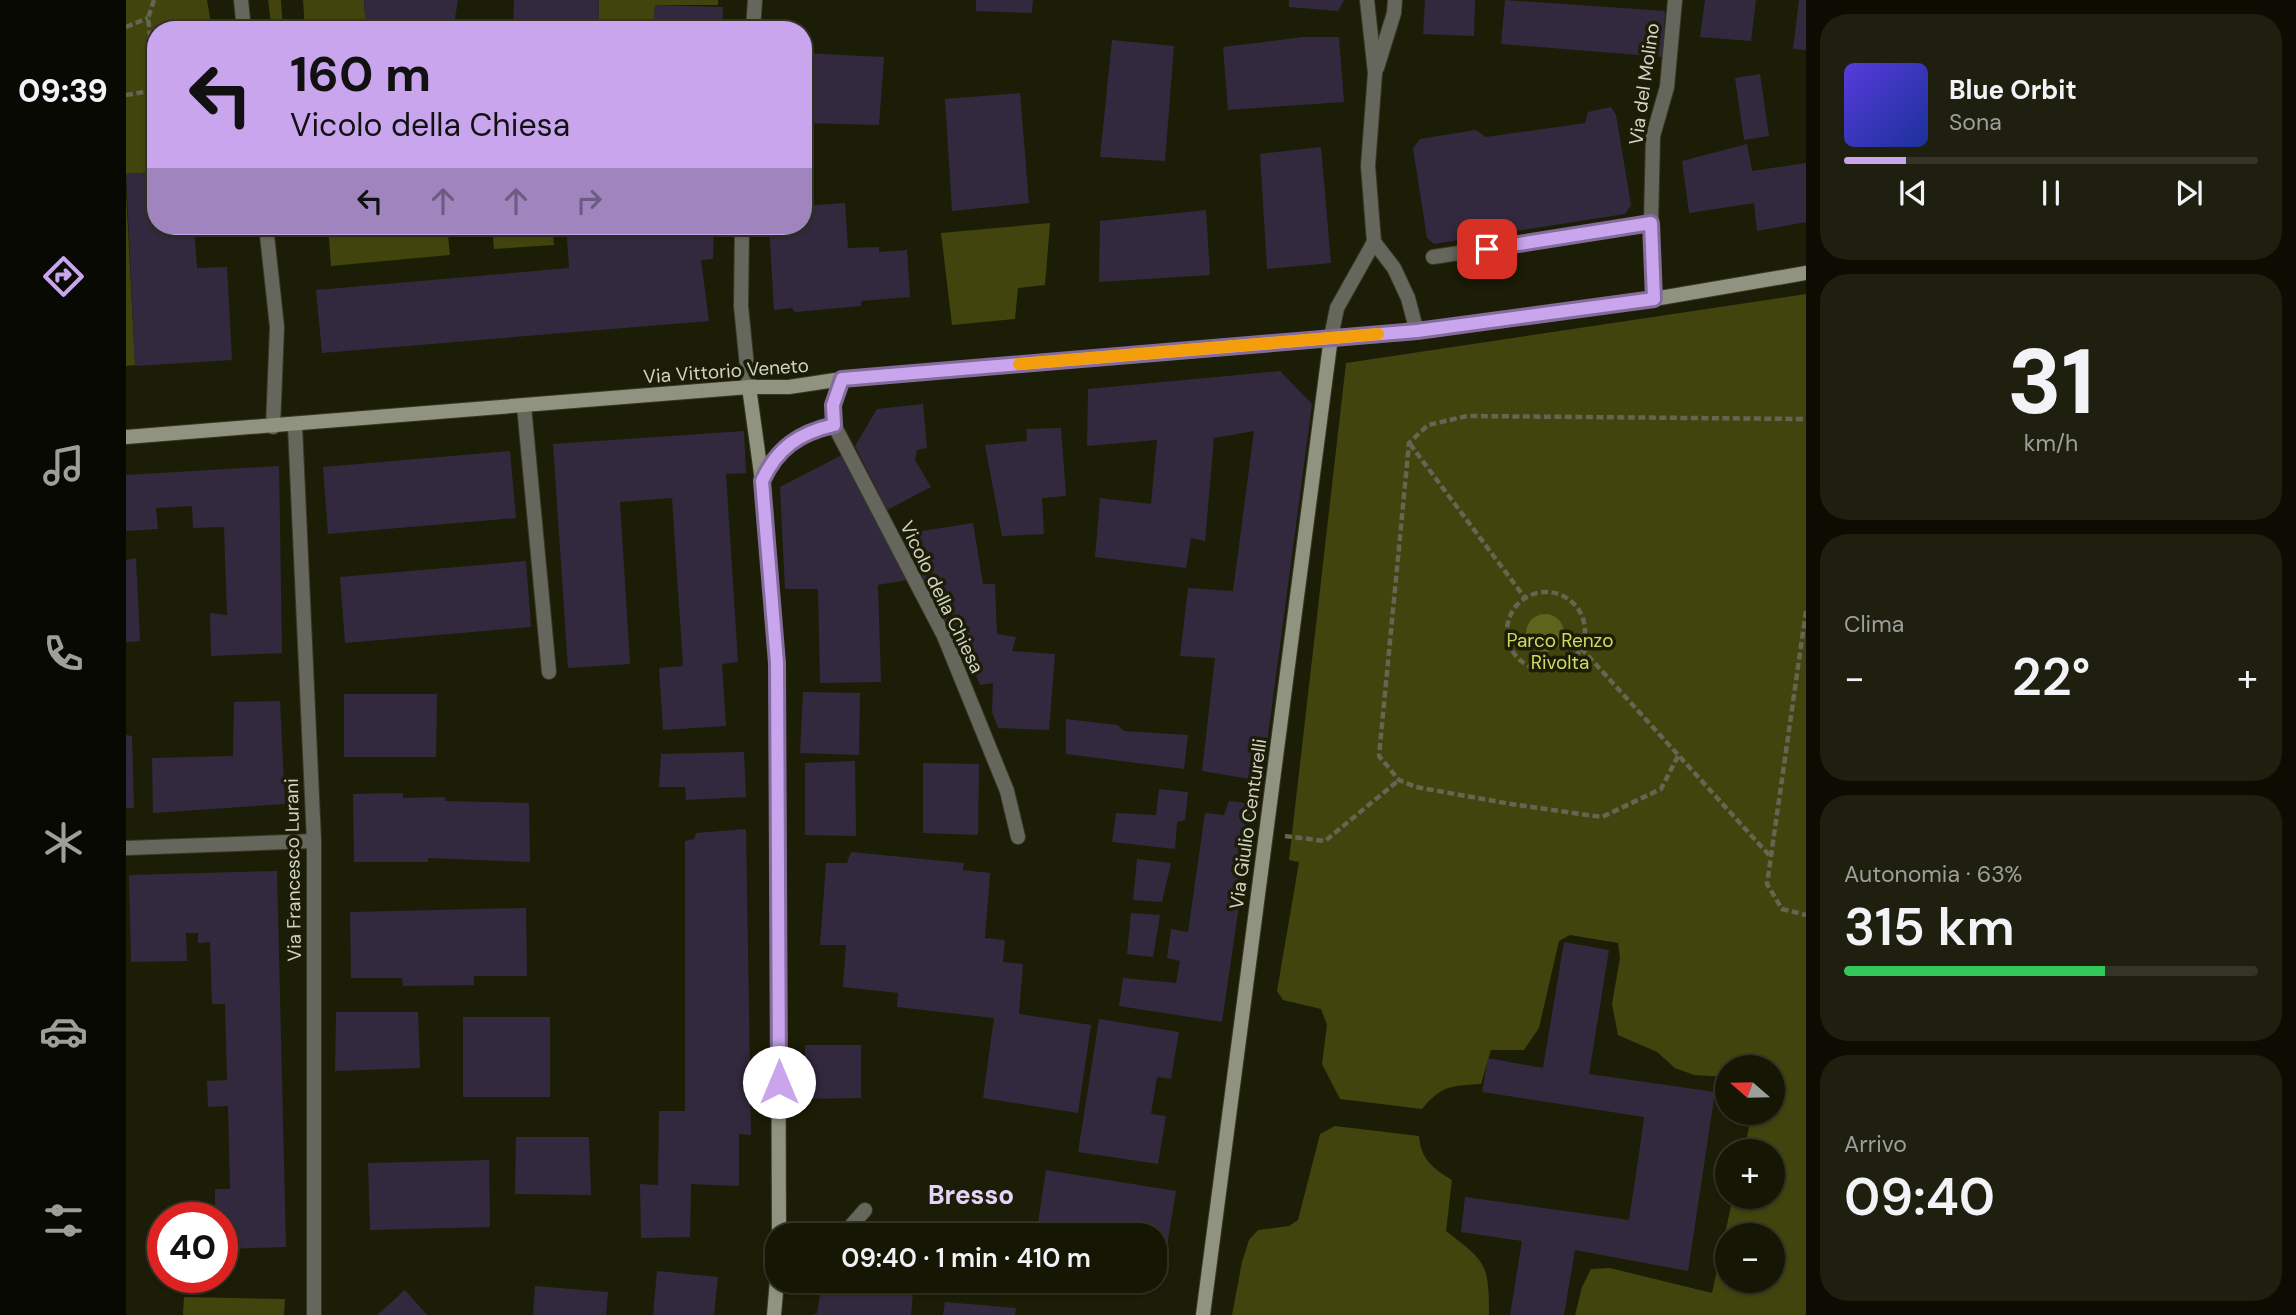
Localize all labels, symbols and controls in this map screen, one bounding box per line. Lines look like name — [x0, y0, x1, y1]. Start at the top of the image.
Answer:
street label: Via del Molino — [1623, 21, 1665, 147]
text: 160 m — [290, 42, 431, 106]
icon: left — [175, 49, 266, 140]
text: 09:39 — [18, 70, 108, 112]
text: Blue Orbit — [1949, 73, 2077, 107]
text: Vicolo della Chiesa — [290, 104, 570, 146]
text: Sona — [1949, 107, 2002, 137]
icon: previous — [1894, 174, 1932, 212]
icon: pause — [2032, 174, 2070, 212]
icon: next — [2170, 174, 2208, 212]
icon: left — [351, 182, 389, 220]
icon: ahead — [424, 182, 462, 220]
icon: ahead — [497, 182, 535, 220]
icon: right — [570, 182, 608, 220]
pin — [1457, 219, 1517, 279]
icon: arrive — [1468, 230, 1506, 268]
icon: directions — [39, 252, 88, 301]
text: 31 — [2007, 323, 2095, 441]
street label: Via Vittorio Veneto — [642, 353, 810, 389]
text: km/h — [2024, 428, 2078, 458]
icon: music — [39, 441, 88, 490]
street label: Vicolo della Chiesa — [894, 517, 990, 677]
text: Clima — [1844, 609, 1904, 639]
park label: Parco Renzo Rivolta — [1506, 628, 1614, 675]
icon: phone — [39, 629, 88, 678]
text: 22° — [2012, 643, 2090, 711]
text: − — [1844, 653, 1865, 703]
text: + — [2237, 653, 2258, 703]
street label: Via Giulio Centurelli — [1224, 737, 1272, 911]
street label: Via Francesco Lurani — [279, 778, 307, 962]
icon: climate — [39, 818, 88, 867]
text: Autonomia · 63% — [1844, 859, 2022, 889]
text: 315 km — [1844, 893, 2015, 961]
icon: car — [39, 1007, 88, 1056]
position arrow — [742, 1045, 816, 1119]
north arrow — [1715, 1055, 1785, 1125]
map controls — [1715, 1055, 1785, 1293]
text: Arrivo — [1844, 1129, 1907, 1159]
button: + — [1715, 1139, 1785, 1209]
text: 09:40 — [1844, 1163, 1995, 1231]
district label: Bresso — [928, 1178, 1014, 1212]
icon: filters — [39, 1196, 88, 1245]
speed limit sign: 40 — [147, 1202, 238, 1293]
button: − — [1715, 1223, 1785, 1293]
text: 09:40 · 1 min · 410 m — [841, 1241, 1091, 1275]

